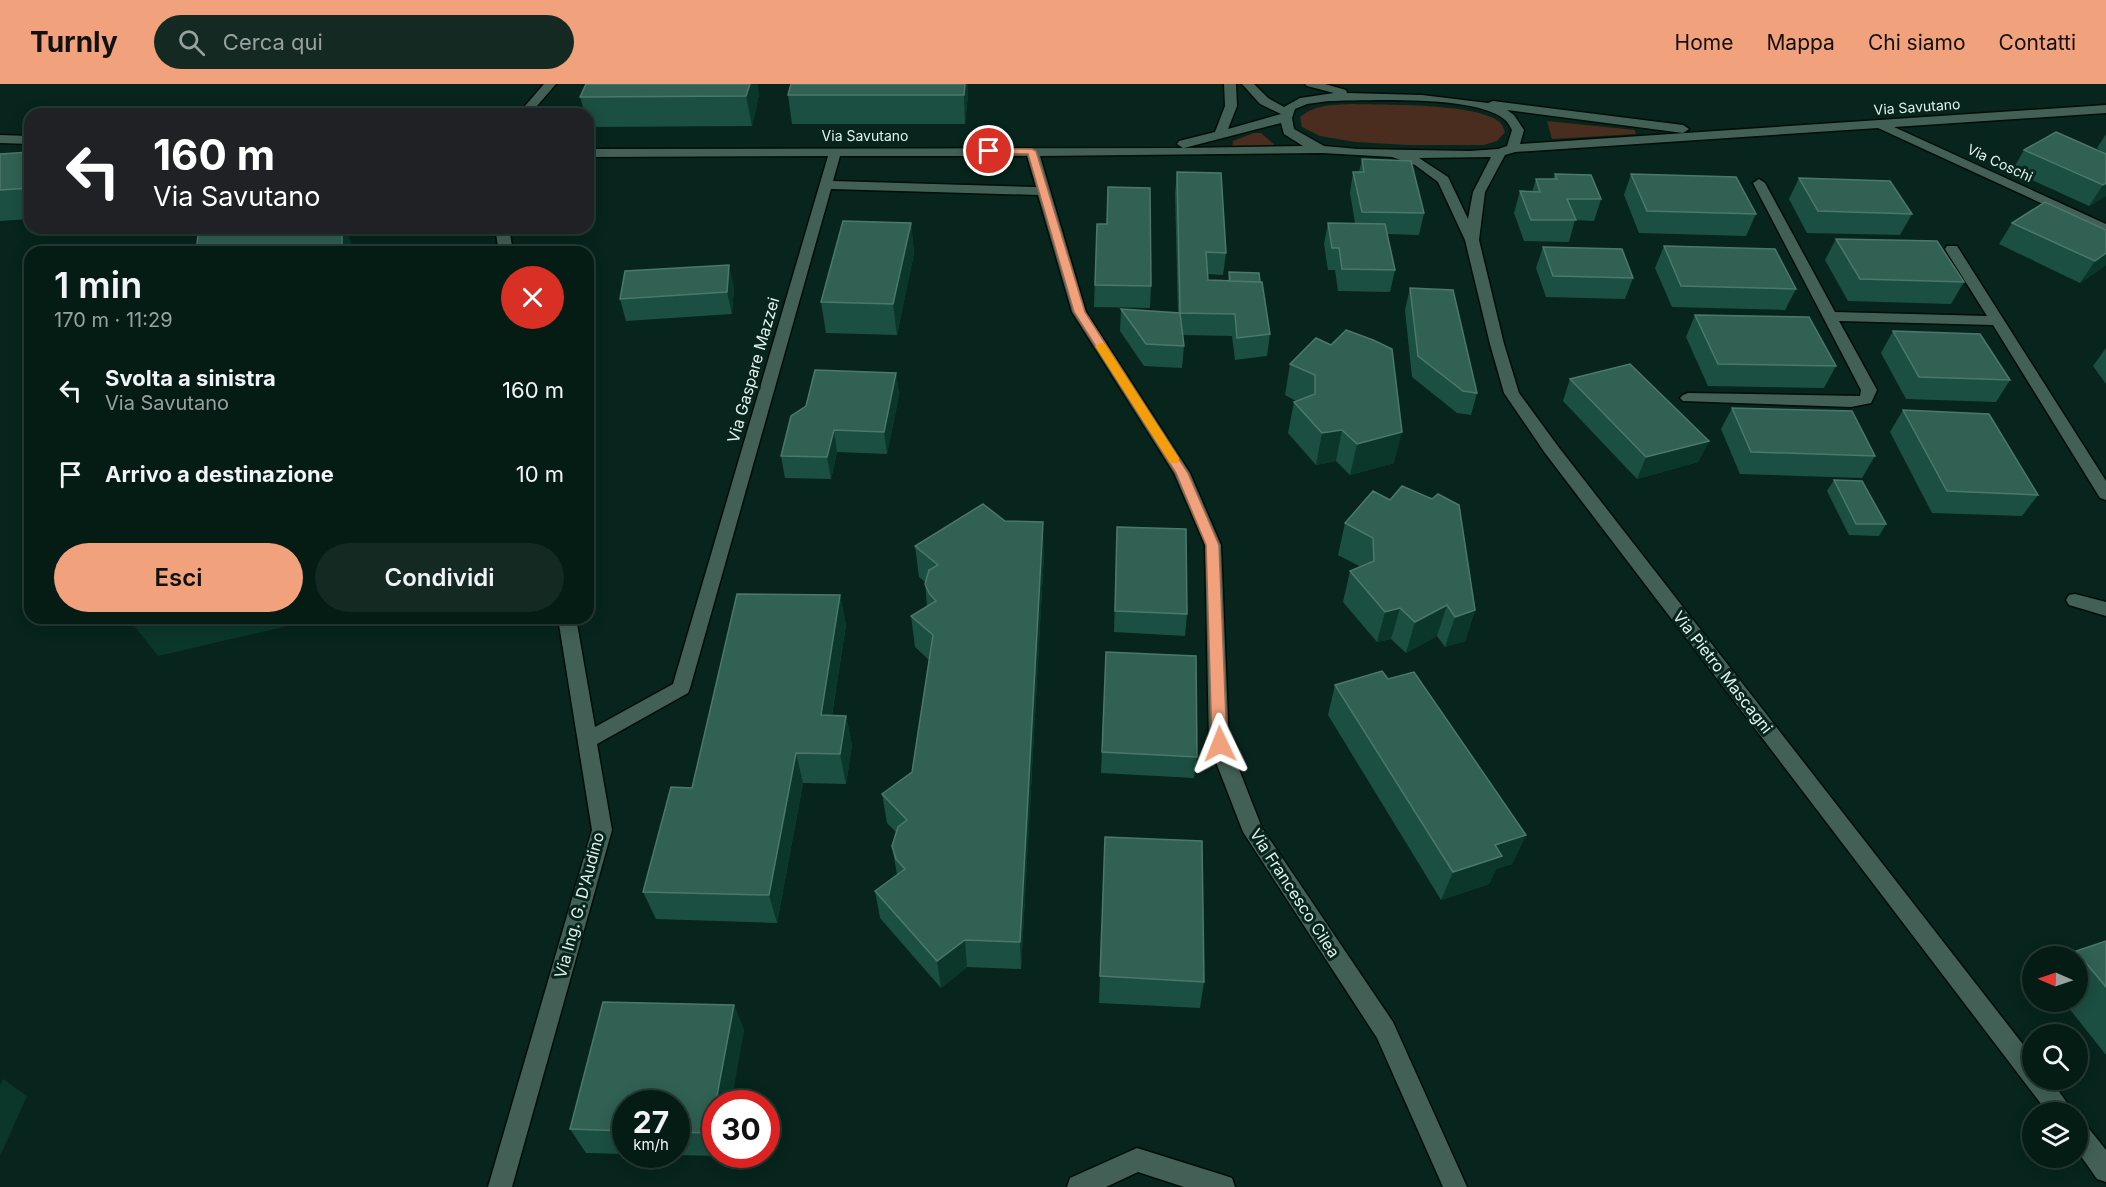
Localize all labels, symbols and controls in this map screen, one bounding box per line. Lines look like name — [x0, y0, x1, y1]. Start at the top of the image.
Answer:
search box — [154, 15, 574, 69]
text: Turnly — [30, 25, 118, 59]
icon: search — [175, 26, 208, 59]
text: Cerca qui — [223, 29, 323, 55]
text: Home — [1675, 30, 1733, 55]
text: Mappa — [1766, 30, 1835, 55]
text: Chi siamo — [1868, 30, 1966, 55]
text: Contatti — [1999, 30, 2076, 55]
street label: Via Savutano — [1873, 95, 1961, 118]
pin — [963, 125, 1014, 176]
street label: Via Savutano — [822, 127, 908, 144]
text: 160 m — [153, 129, 275, 180]
icon: left — [54, 132, 132, 210]
icon: arrive — [972, 134, 1005, 167]
street label: Via Coschi — [1965, 140, 2036, 185]
text: Via Savutano — [153, 180, 320, 213]
text: 1 min — [54, 263, 142, 307]
button: close — [501, 266, 564, 329]
street label: Via Gaspare Mazzei — [723, 295, 783, 445]
text: 170 m · 11:29 — [54, 308, 173, 332]
text: Svolta a sinistra — [105, 365, 276, 391]
icon: left — [54, 374, 87, 407]
text: 160 m — [502, 377, 564, 403]
text: Via Savutano — [105, 391, 229, 415]
icon: arrive — [54, 458, 87, 491]
text: Arrivo a destinazione — [105, 461, 334, 487]
text: 10 m — [516, 461, 564, 487]
button: Esci — [54, 543, 303, 612]
button: Condividi — [315, 543, 564, 612]
street label: Via Pietro Mascagni — [1669, 607, 1777, 737]
position arrow — [1188, 712, 1252, 776]
street label: Via Francesco Cilea — [1246, 825, 1344, 961]
street label: Via Ing. G. D'Audino — [550, 830, 608, 980]
north arrow — [2022, 946, 2088, 1012]
map controls — [2022, 946, 2088, 1168]
button: search — [2022, 1024, 2088, 1090]
speed limit sign: 30 — [702, 1090, 780, 1168]
button: layers — [2022, 1102, 2088, 1168]
text: 27 — [633, 1104, 669, 1140]
text: km/h — [633, 1135, 669, 1154]

